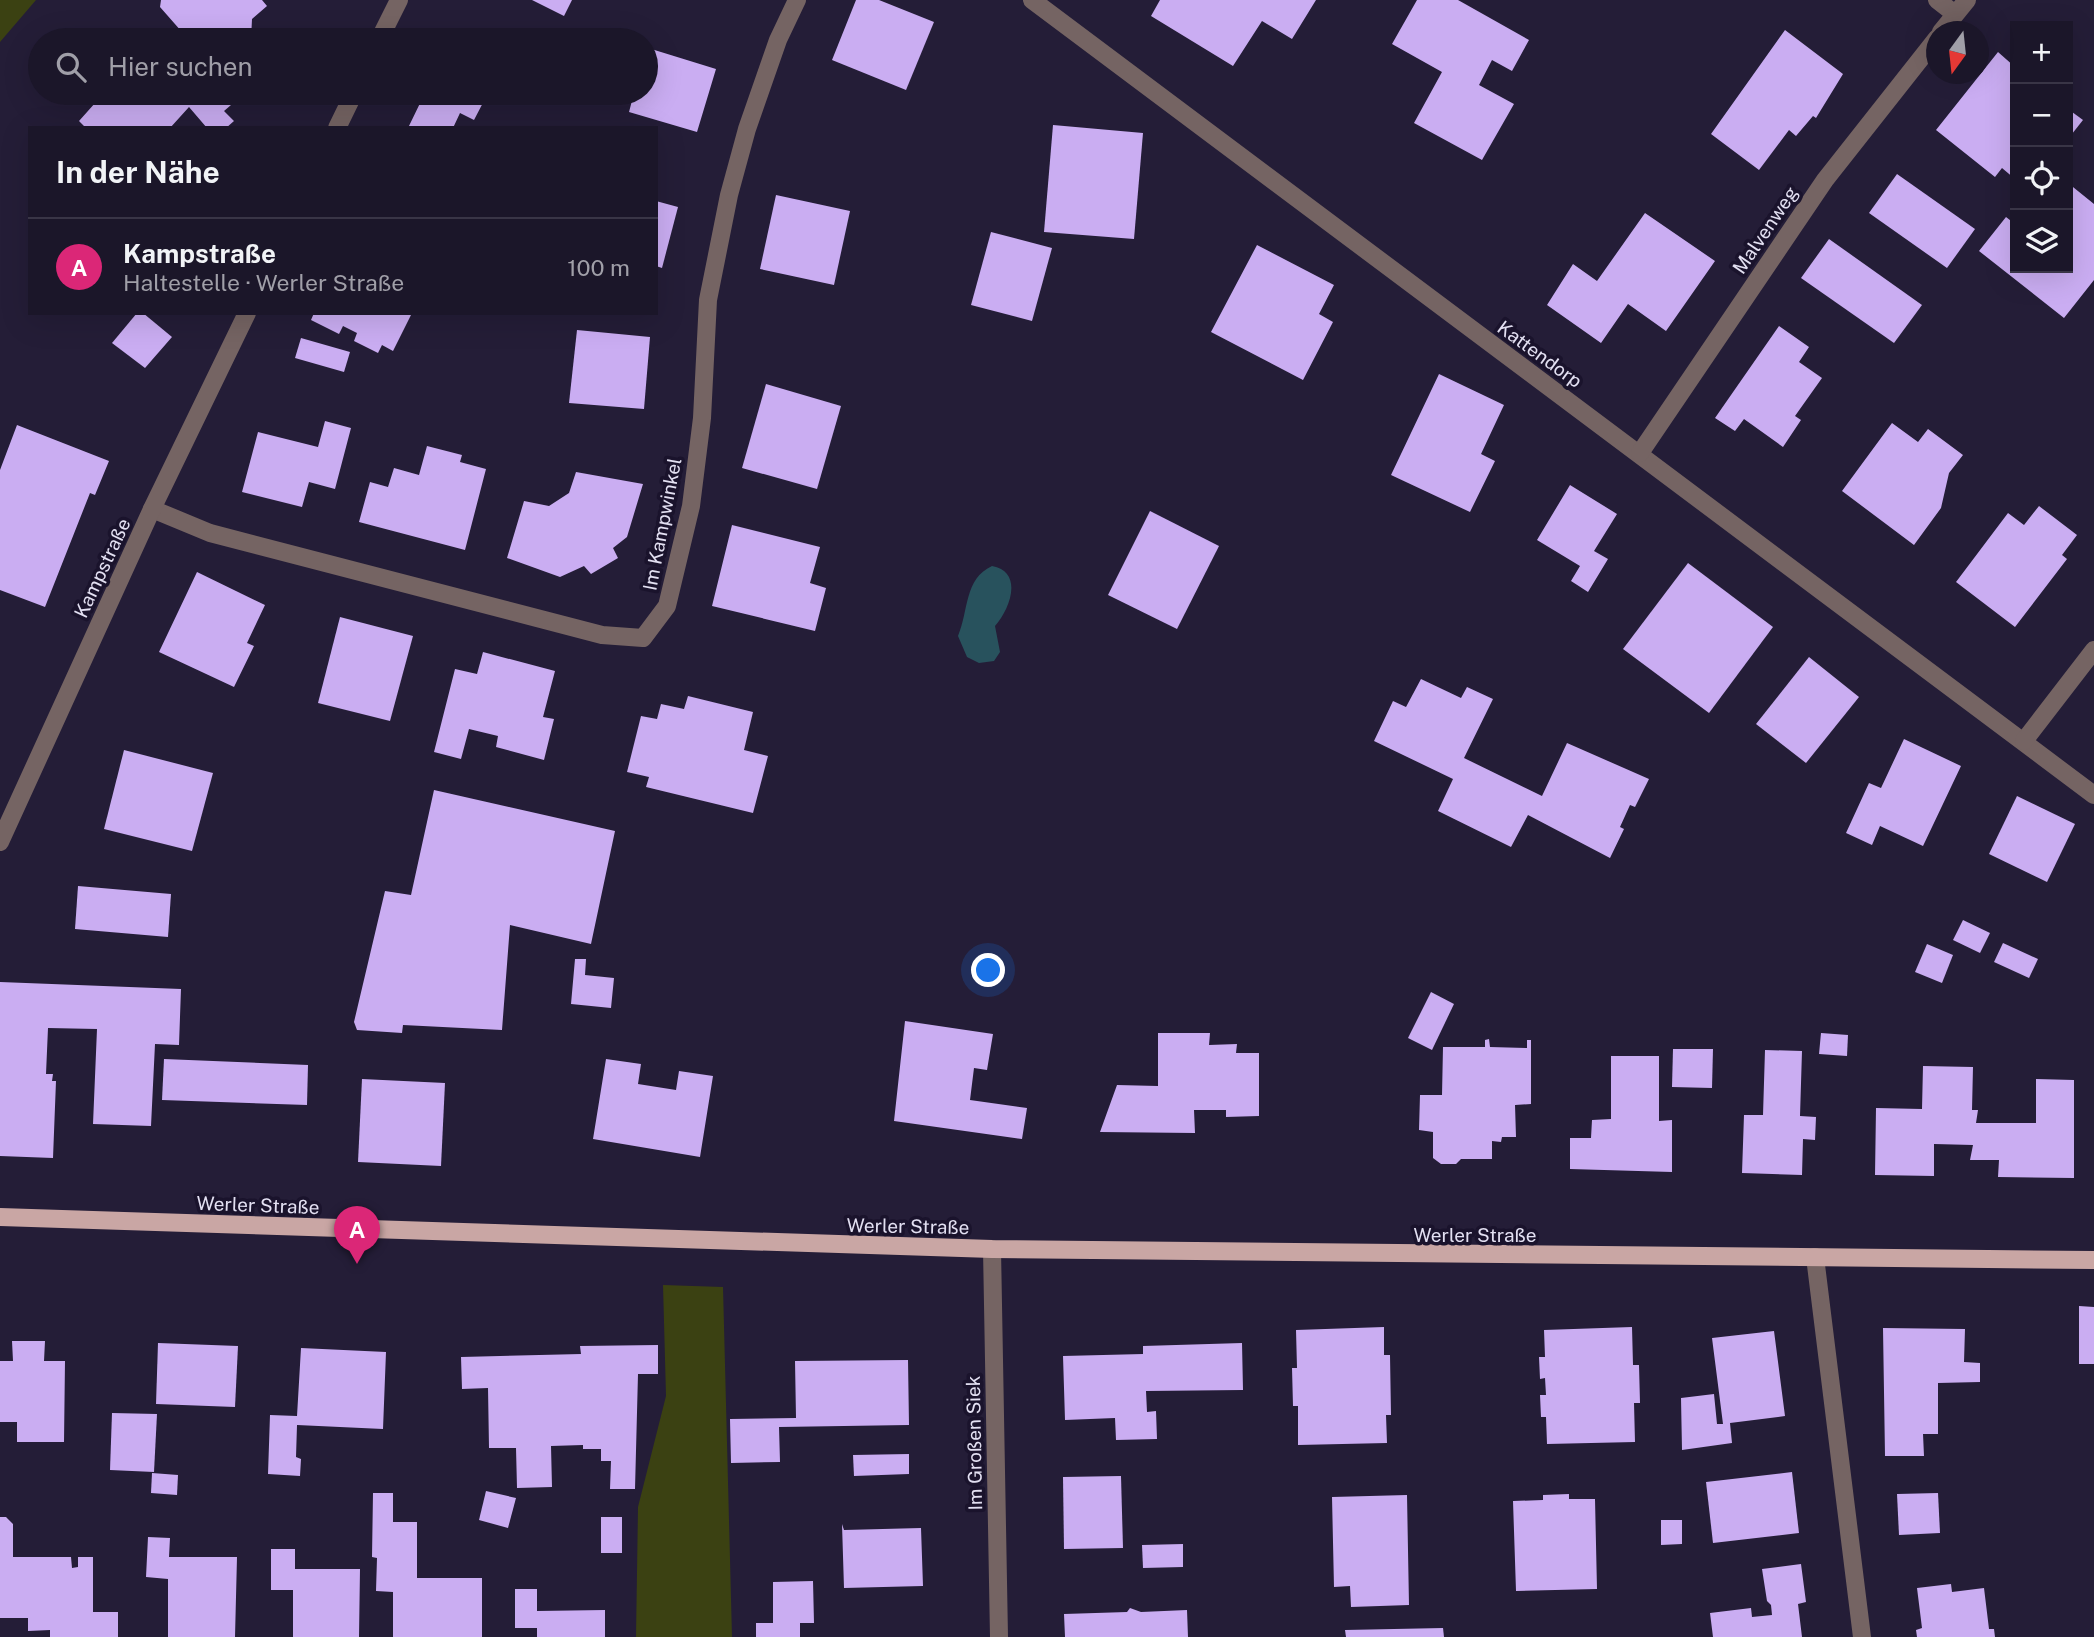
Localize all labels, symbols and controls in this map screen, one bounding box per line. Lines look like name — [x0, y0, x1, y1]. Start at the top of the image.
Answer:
north arrow — [1926, 21, 1989, 84]
map controls — [2010, 21, 2073, 273]
button: + — [2010, 21, 2073, 84]
search box — [28, 28, 658, 105]
icon: search — [52, 48, 90, 86]
text: Hier suchen — [108, 51, 253, 82]
button: − — [2010, 84, 2073, 147]
button: locate — [2010, 147, 2073, 210]
text: In der Nähe — [56, 154, 220, 190]
street label: Malvenweg — [1728, 182, 1802, 278]
button: layers — [2010, 210, 2073, 273]
text: Kampstraße — [123, 238, 276, 269]
text: A — [71, 254, 87, 281]
text: 100 m — [567, 254, 630, 281]
text: Haltestelle · Werler Straße — [123, 269, 404, 296]
street label: Kattendorp — [1493, 316, 1587, 392]
street label: Im Kampwinkel — [638, 456, 686, 592]
street label: Kampstraße — [69, 515, 135, 621]
your location — [971, 953, 1005, 987]
street label: Werler Straße — [196, 1192, 320, 1218]
pin: A — [334, 1206, 380, 1264]
street label: Werler Straße — [846, 1214, 970, 1238]
street label: Werler Straße — [1414, 1224, 1536, 1246]
street label: Im Großen Siek — [962, 1375, 986, 1511]

